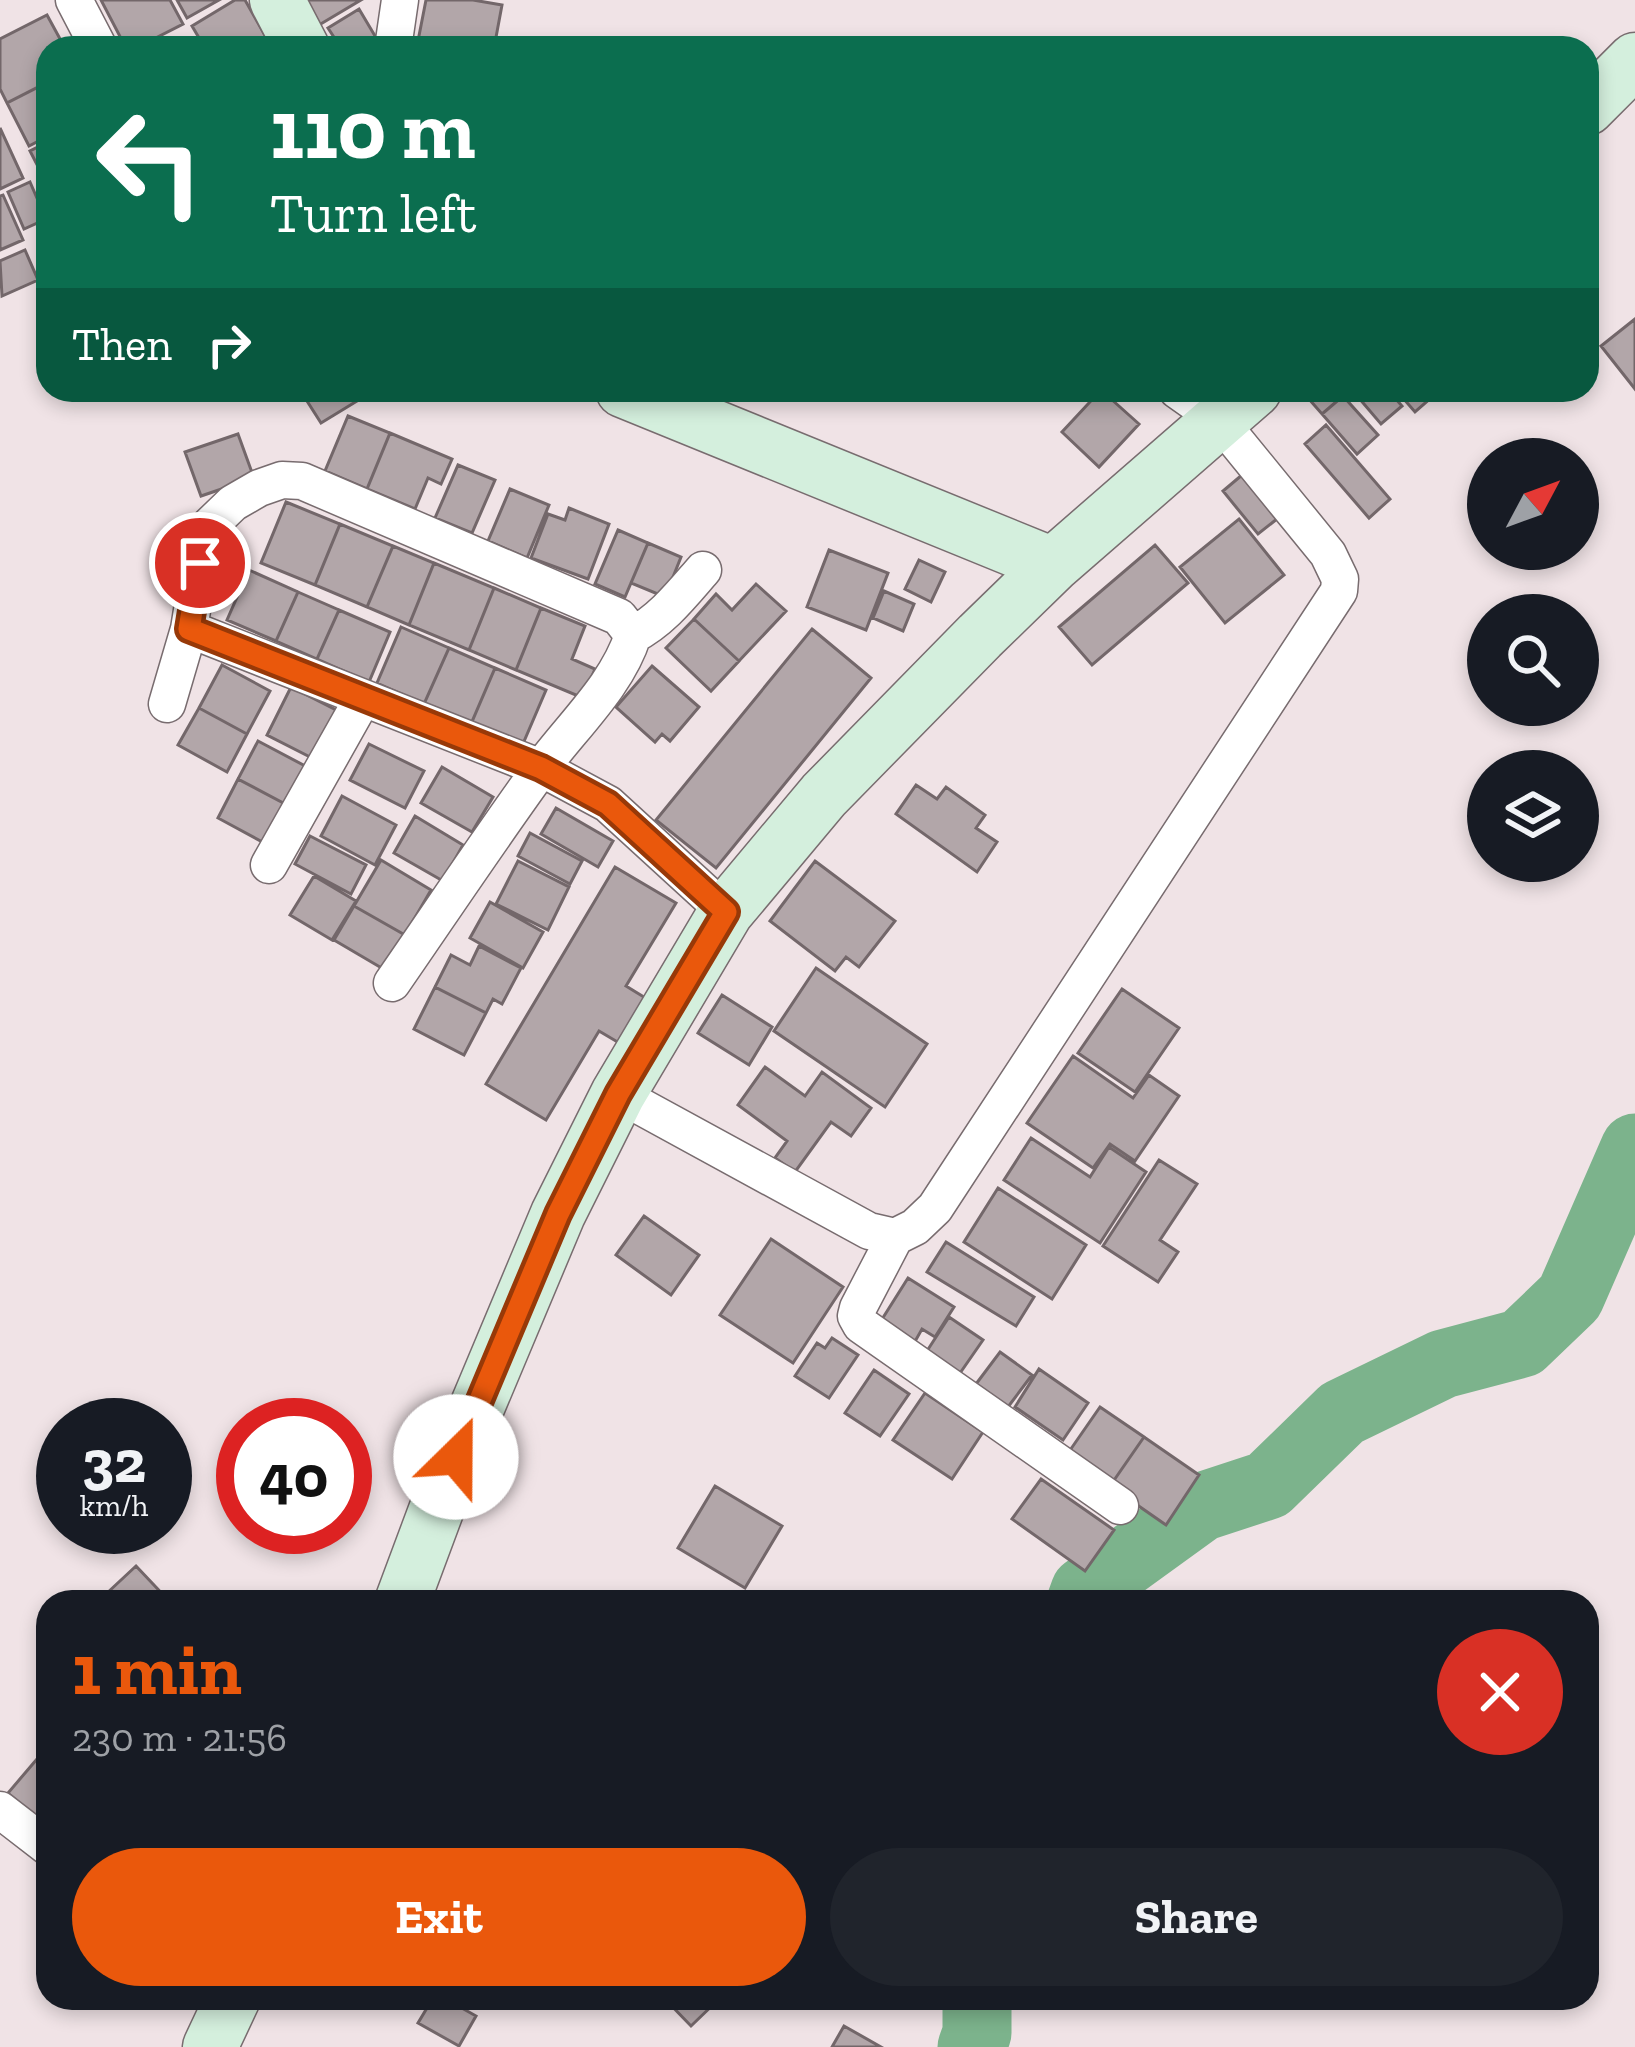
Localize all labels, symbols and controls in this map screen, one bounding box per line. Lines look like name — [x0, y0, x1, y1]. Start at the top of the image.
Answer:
text: 110 m — [270, 79, 476, 180]
icon: left — [72, 84, 228, 240]
text: Turn left — [270, 181, 477, 246]
icon: right — [196, 312, 262, 378]
text: Then — [72, 318, 172, 372]
north arrow — [1467, 438, 1599, 570]
map controls — [1467, 438, 1599, 882]
pin — [149, 512, 251, 614]
icon: arrive — [167, 530, 233, 596]
button: search — [1467, 594, 1599, 726]
button: layers — [1467, 750, 1599, 882]
position arrow — [393, 1394, 519, 1520]
speed limit sign: 40 — [216, 1398, 372, 1554]
text: 32 — [82, 1425, 146, 1497]
text: km/h — [80, 1488, 148, 1524]
text: 1 min — [72, 1626, 242, 1712]
button: close — [1437, 1629, 1563, 1755]
text: 230 m · 21:56 — [72, 1714, 287, 1761]
button: Exit — [72, 1848, 806, 1986]
button: Share — [830, 1848, 1563, 1986]

